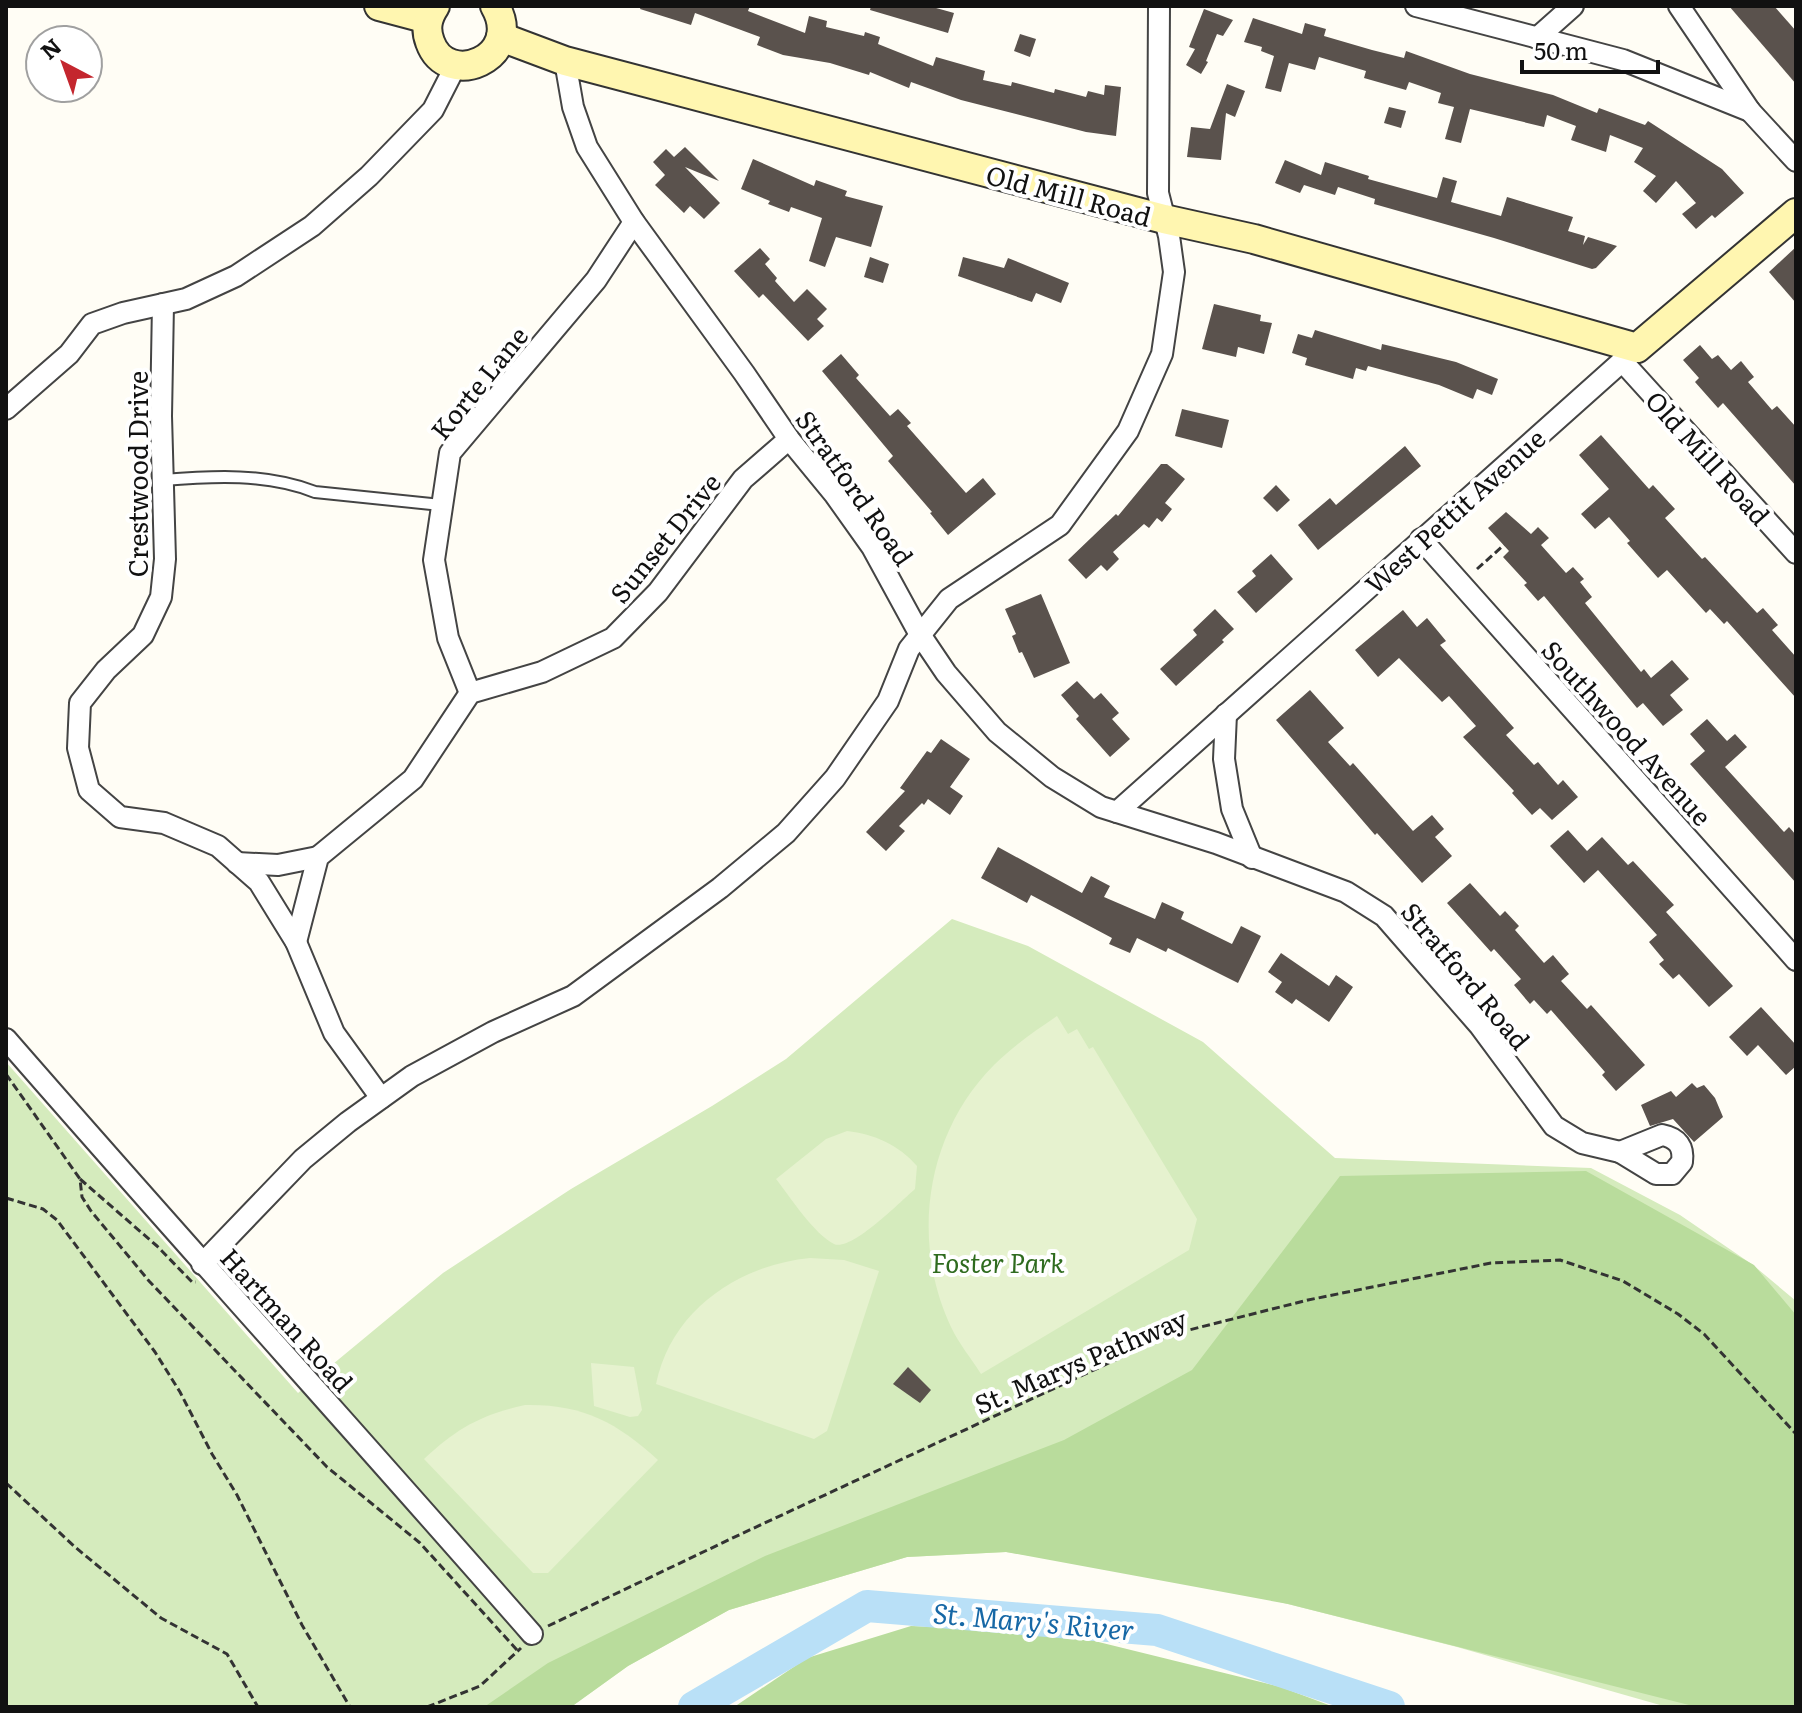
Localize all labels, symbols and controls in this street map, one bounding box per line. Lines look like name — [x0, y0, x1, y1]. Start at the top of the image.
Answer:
north arrow — [24, 24, 104, 104]
scale bar — [1522, 24, 1658, 74]
text: N — [32, 29, 68, 66]
text: 50 m — [1534, 32, 1588, 67]
street label: Old Mill Road — [982, 153, 1156, 235]
street label: Korte Lane — [420, 317, 536, 447]
street label: Crestwood Drive — [117, 371, 156, 577]
street label: Old Mill Road — [1638, 381, 1780, 533]
street label: Stratford Road — [788, 401, 924, 573]
street label: West Pettit Avenue — [1355, 418, 1553, 602]
street label: Sunset Drive — [599, 463, 729, 611]
street label: Southwood Avenue — [1534, 631, 1722, 833]
street label: Stratford Road — [1393, 893, 1541, 1057]
street label: Hartman Road — [213, 1238, 364, 1400]
park label: Foster Park — [931, 1242, 1065, 1281]
street label: St. Marys Pathway — [968, 1298, 1193, 1422]
water label: St. Mary's River — [932, 1590, 1136, 1650]

